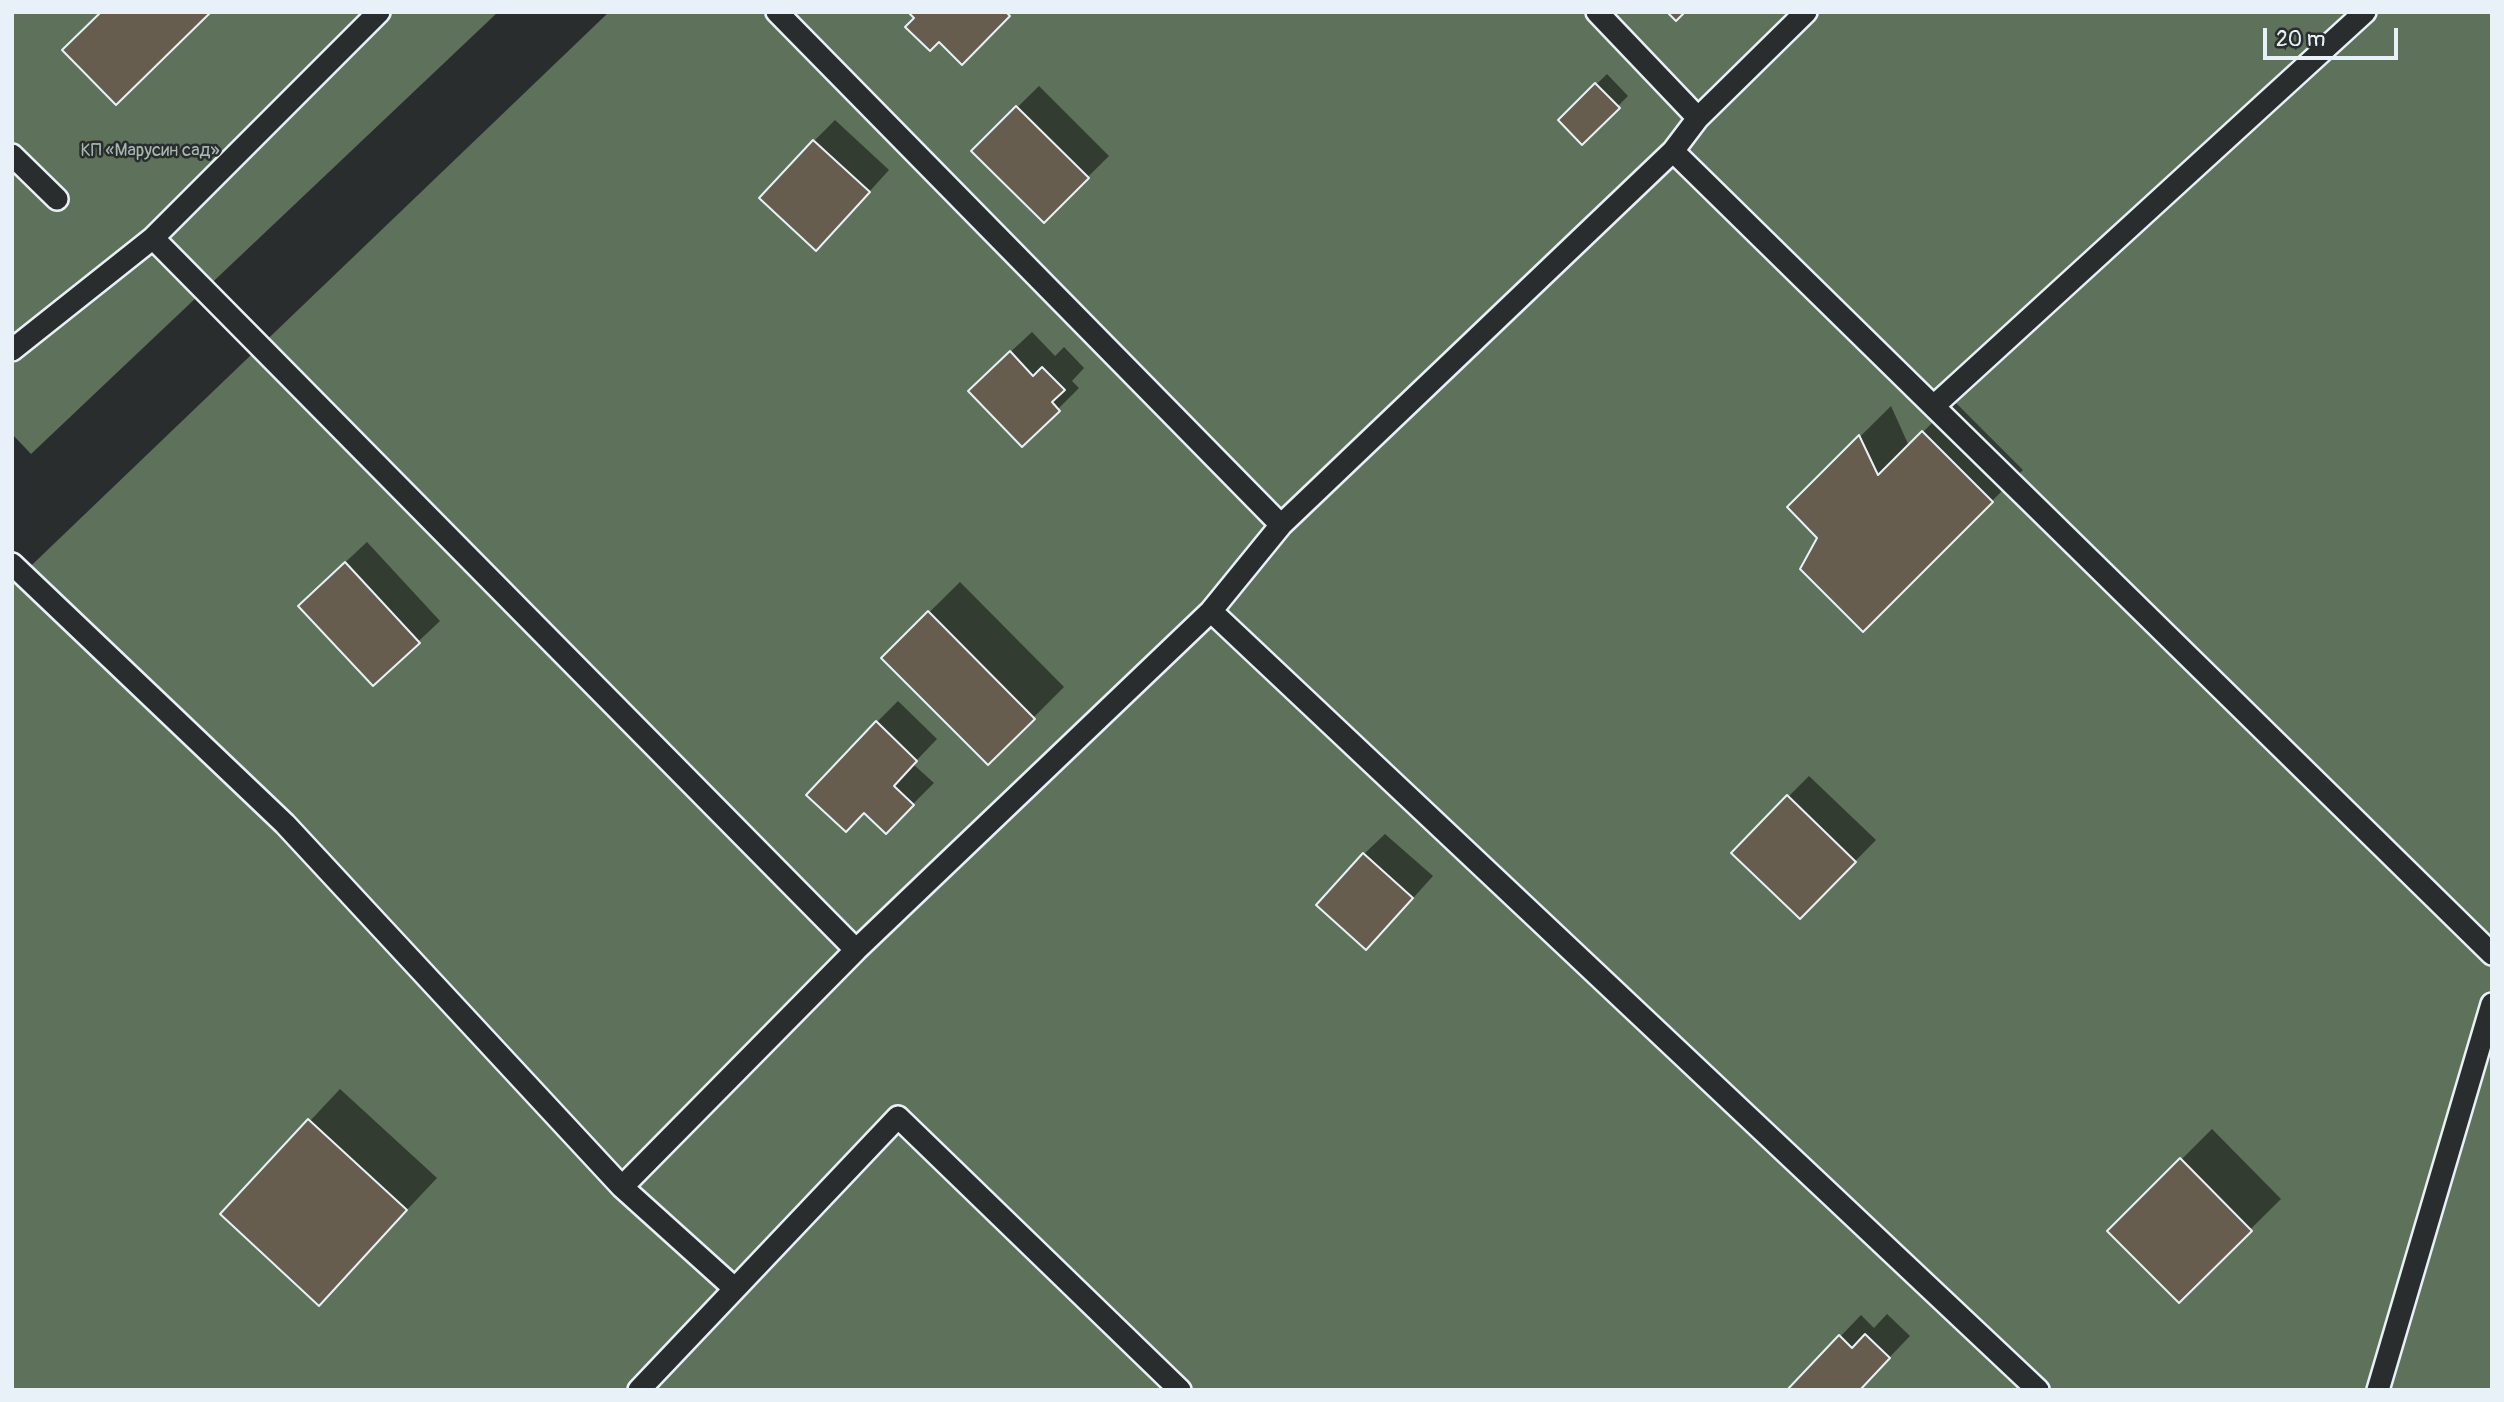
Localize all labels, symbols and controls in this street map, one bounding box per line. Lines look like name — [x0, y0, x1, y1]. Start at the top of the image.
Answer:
scale bar — [2266, 14, 2401, 58]
text: 20 m — [2276, 26, 2325, 53]
park label: КП «Марусин сад» — [81, 140, 219, 162]

